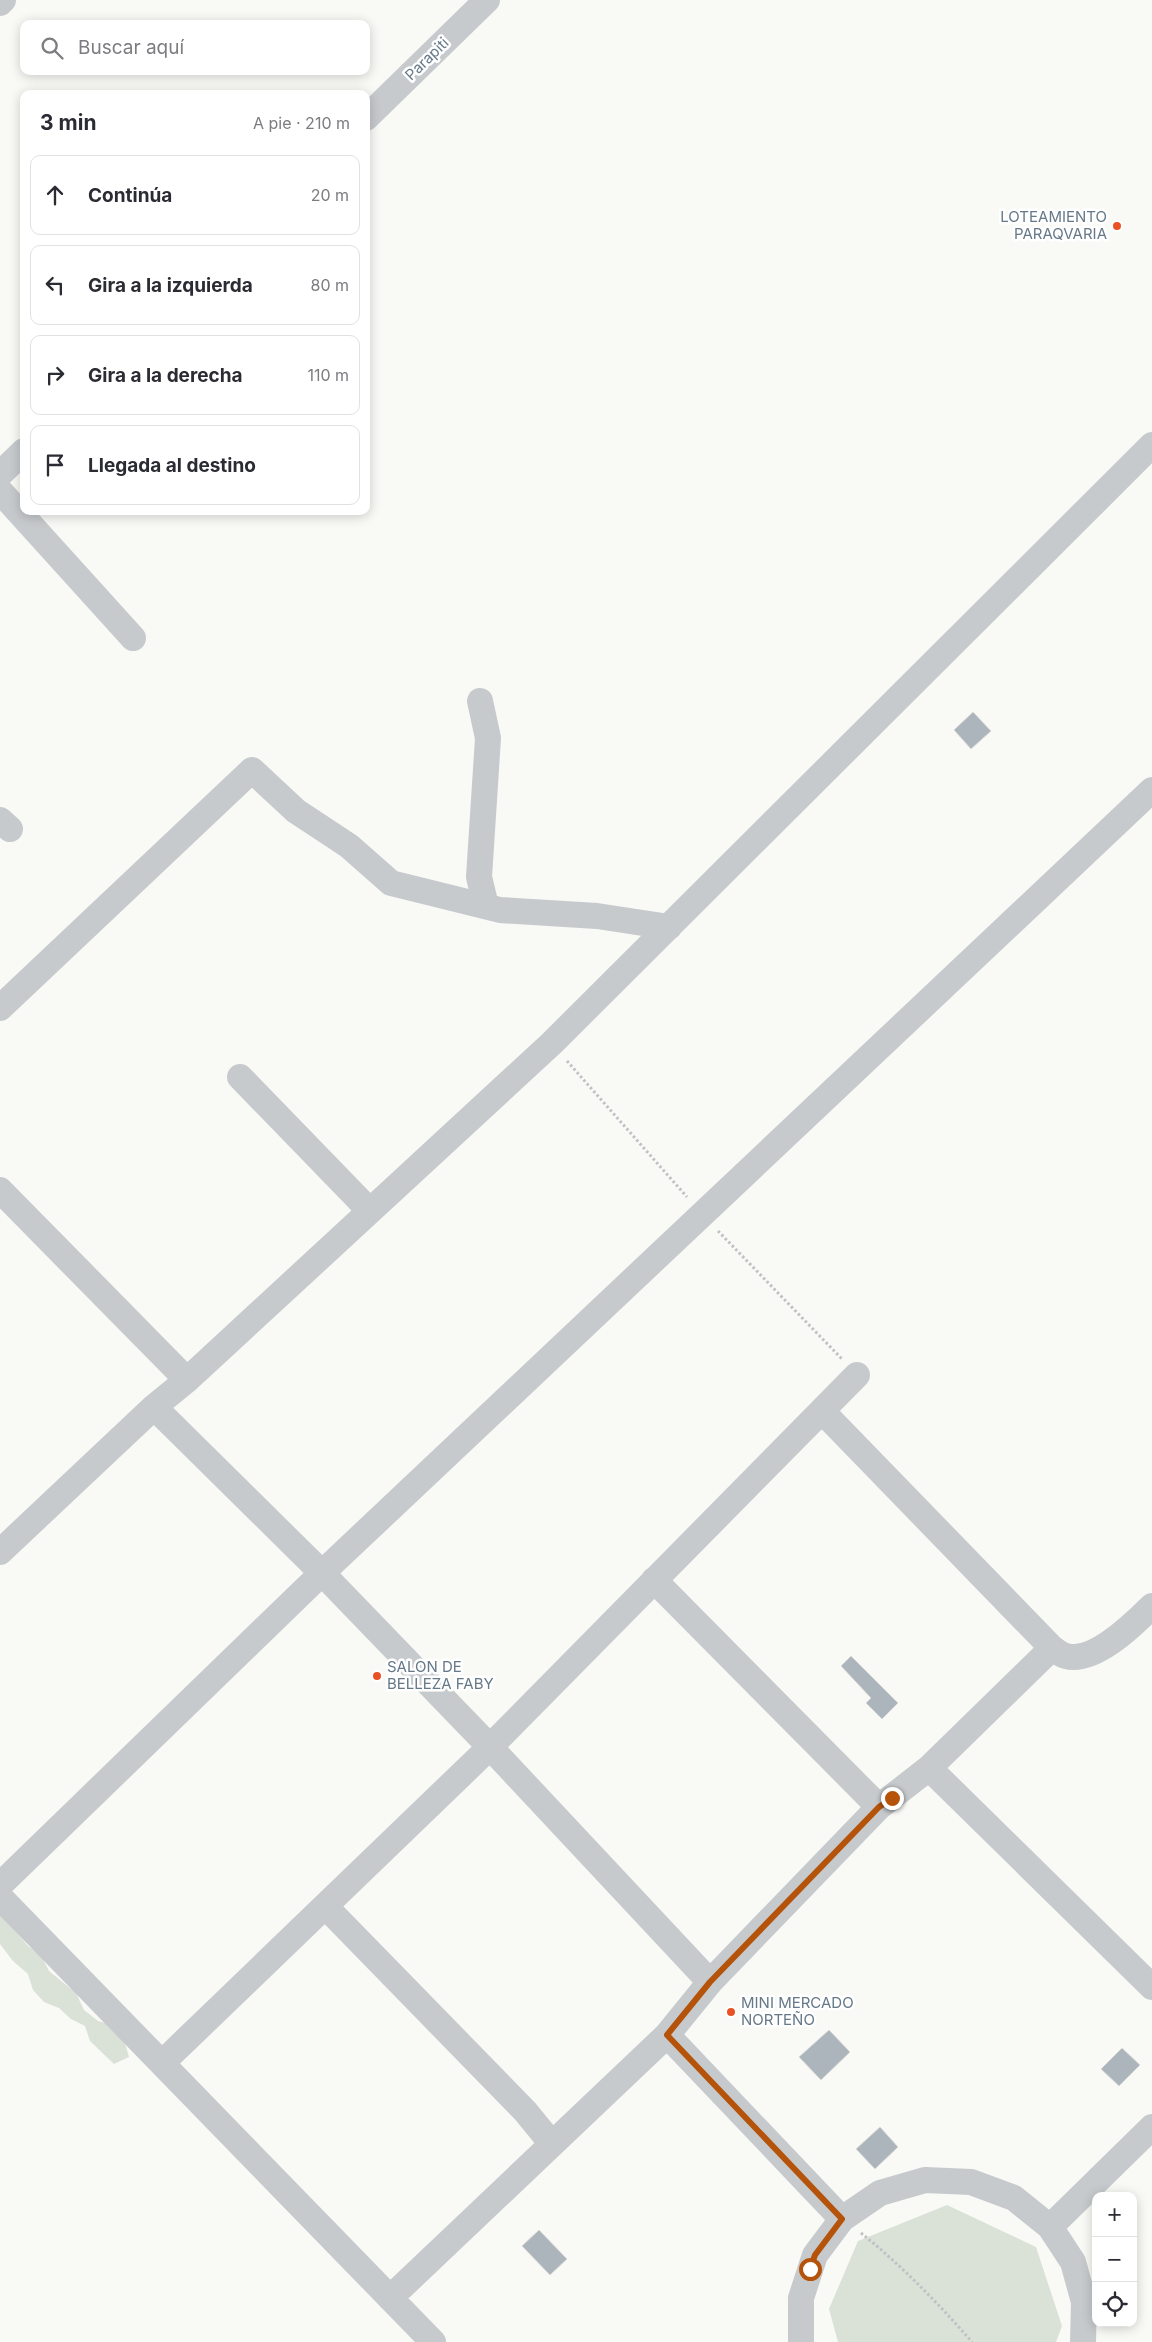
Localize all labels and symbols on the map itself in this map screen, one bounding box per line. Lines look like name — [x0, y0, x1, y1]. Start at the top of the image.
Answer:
street label: Parapiti — [401, 33, 452, 84]
place label: LOTEAMIENTO PARAQVARIA — [1000, 207, 1107, 243]
marker: LOTEAMIENTO PARAQVARIA — [1111, 220, 1123, 232]
place label: SALON DE BELLEZA FABY — [387, 1657, 494, 1693]
marker: SALON DE BELLEZA FABY — [371, 1670, 383, 1682]
route end — [881, 1787, 904, 1810]
place label: MINI MERCADO NORTEÑO — [741, 1993, 854, 2029]
marker: MINI MERCADO NORTEÑO — [725, 2006, 737, 2018]
route start — [799, 2258, 822, 2281]

